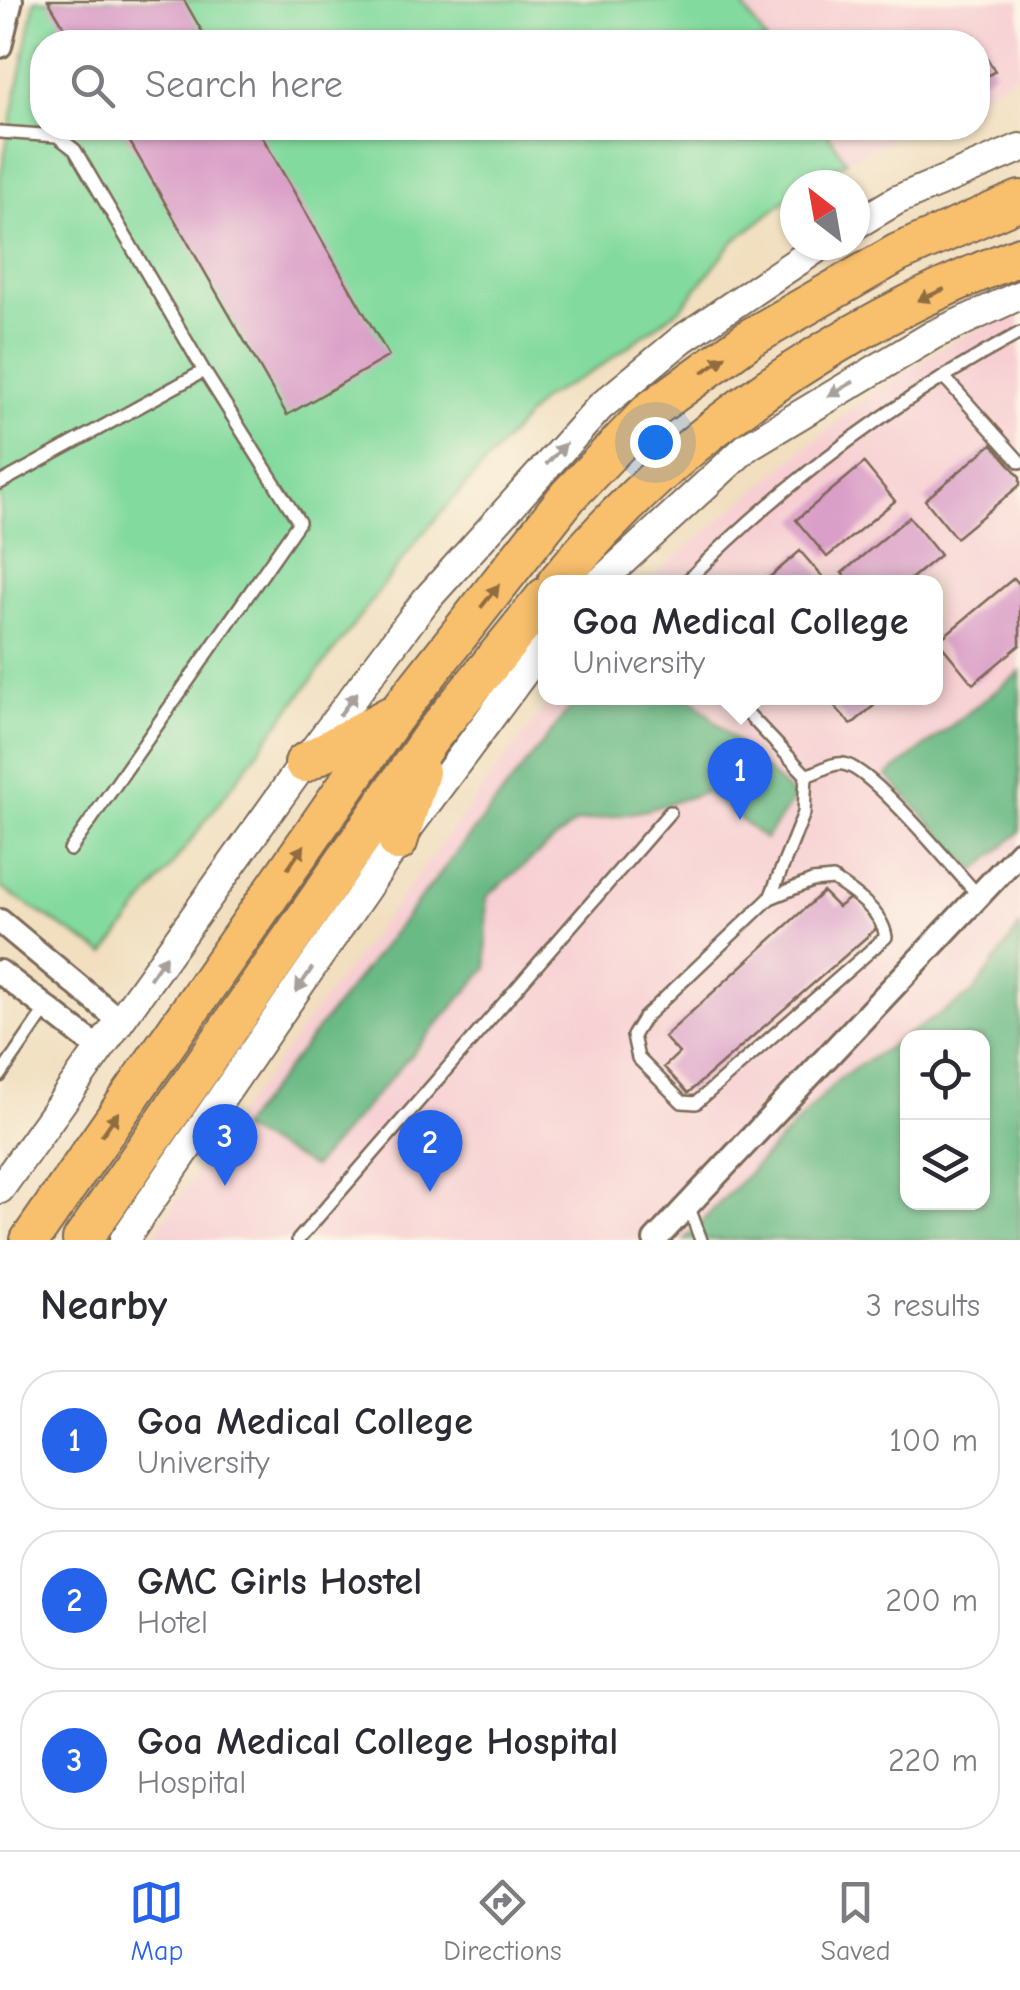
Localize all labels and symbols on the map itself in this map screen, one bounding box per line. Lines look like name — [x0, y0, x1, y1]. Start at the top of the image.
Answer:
north arrow — [780, 170, 870, 260]
one-way arrow — [916, 287, 946, 303]
one-way arrow — [701, 354, 727, 374]
one-way arrow — [827, 380, 855, 397]
your location — [630, 417, 681, 468]
one-way arrow — [544, 443, 567, 467]
one-way arrow — [479, 583, 500, 609]
one-way arrow — [338, 691, 358, 717]
pin: 1 — [708, 738, 772, 820]
one-way arrow — [286, 844, 305, 870]
one-way arrow — [148, 954, 167, 981]
one-way arrow — [295, 966, 314, 993]
pin: 3 — [192, 1104, 258, 1186]
one-way arrow — [100, 1110, 119, 1137]
pin: 2 — [398, 1110, 462, 1192]

